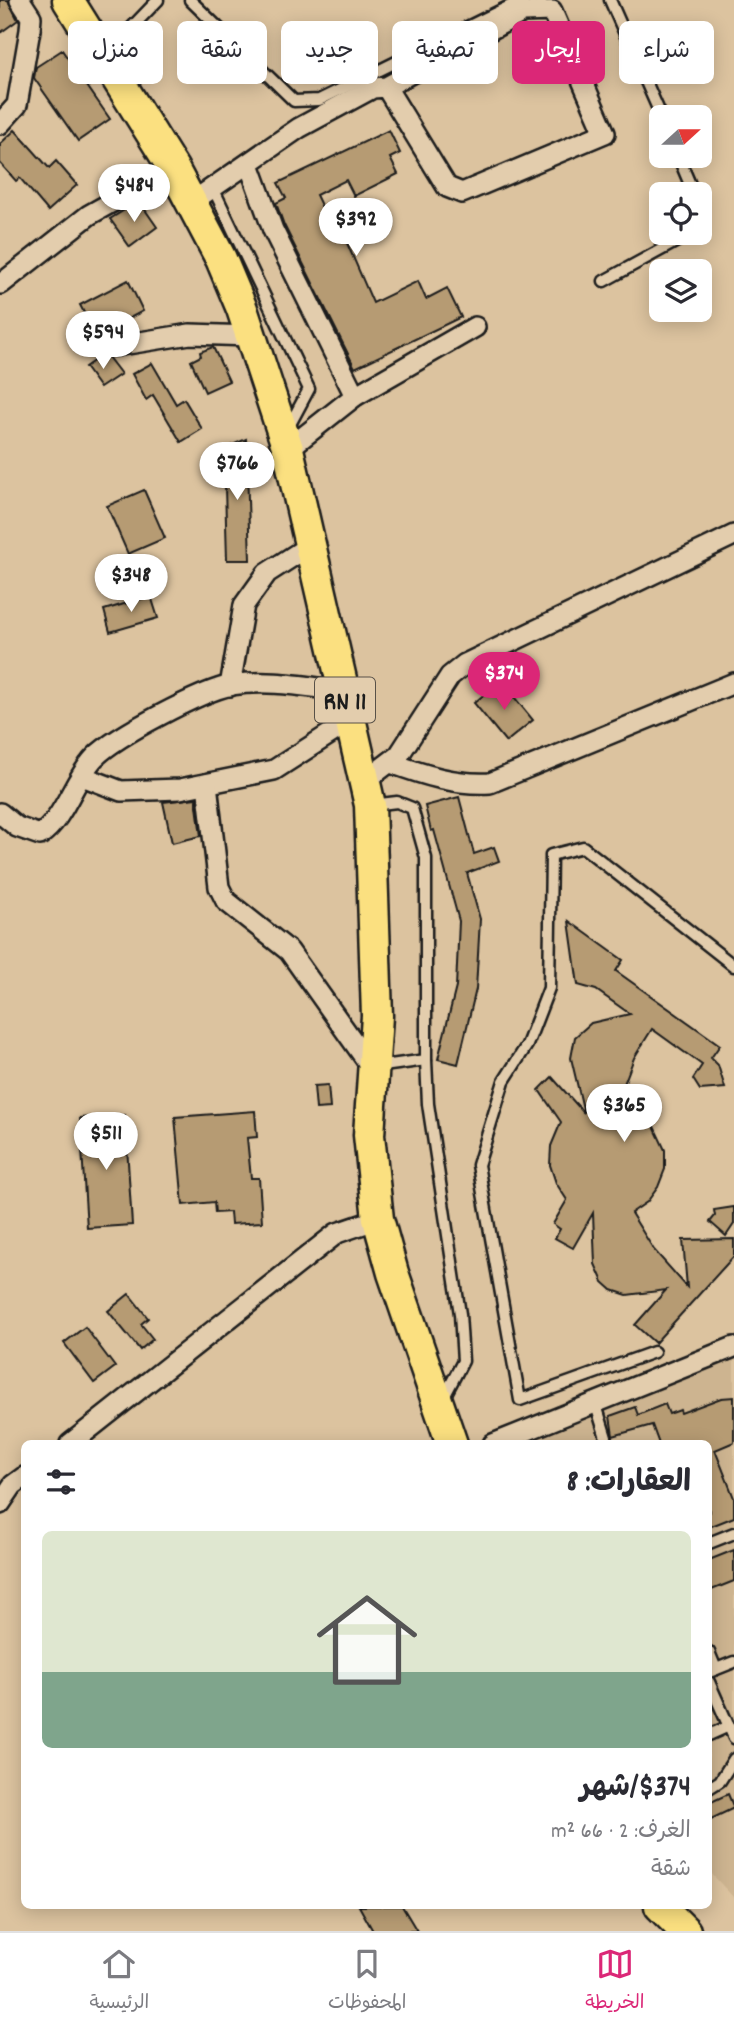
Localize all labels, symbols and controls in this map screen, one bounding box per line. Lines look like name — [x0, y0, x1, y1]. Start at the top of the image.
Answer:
chip: منزل — [68, 21, 163, 84]
chip: شقة — [177, 21, 267, 84]
chip: جديد — [281, 21, 378, 84]
chip: تصفية — [392, 21, 498, 84]
chip: إيجار — [512, 21, 605, 84]
chip: شراء — [619, 21, 714, 84]
north arrow — [649, 105, 712, 168]
map controls — [649, 105, 712, 322]
pin: $484 — [93, 164, 175, 224]
text: $484 — [114, 170, 154, 203]
button: locate — [649, 182, 712, 245]
pin: $392 — [315, 198, 397, 258]
text: $392 — [335, 204, 377, 237]
button: layers — [649, 259, 712, 322]
pin: $594 — [62, 312, 144, 371]
text: $594 — [82, 317, 124, 350]
pin: $766 — [196, 442, 278, 502]
text: $766 — [215, 448, 259, 481]
pin: $348 — [90, 554, 172, 614]
text: $348 — [111, 560, 151, 593]
pin: $374 — [463, 652, 545, 712]
text: $374 — [484, 658, 524, 691]
road number: RN 11 — [315, 678, 375, 722]
pin: $365 — [583, 1084, 665, 1144]
text: $365 — [602, 1090, 646, 1123]
pin: $511 — [65, 1112, 147, 1172]
text: $511 — [90, 1118, 122, 1151]
icon: filters — [42, 1463, 80, 1501]
text: العقارات: 8 — [567, 1463, 691, 1506]
icon: home — [304, 1577, 430, 1703]
text: $374/شهر — [580, 1768, 691, 1811]
text: الغرف: 2 · 66 m² — [551, 1816, 691, 1849]
text: شقة — [651, 1854, 691, 1887]
tab: الرئيسية — [89, 1945, 149, 2018]
tab: المحفوظات — [328, 1945, 406, 2018]
tab: الخريطة — [585, 1945, 645, 2018]

